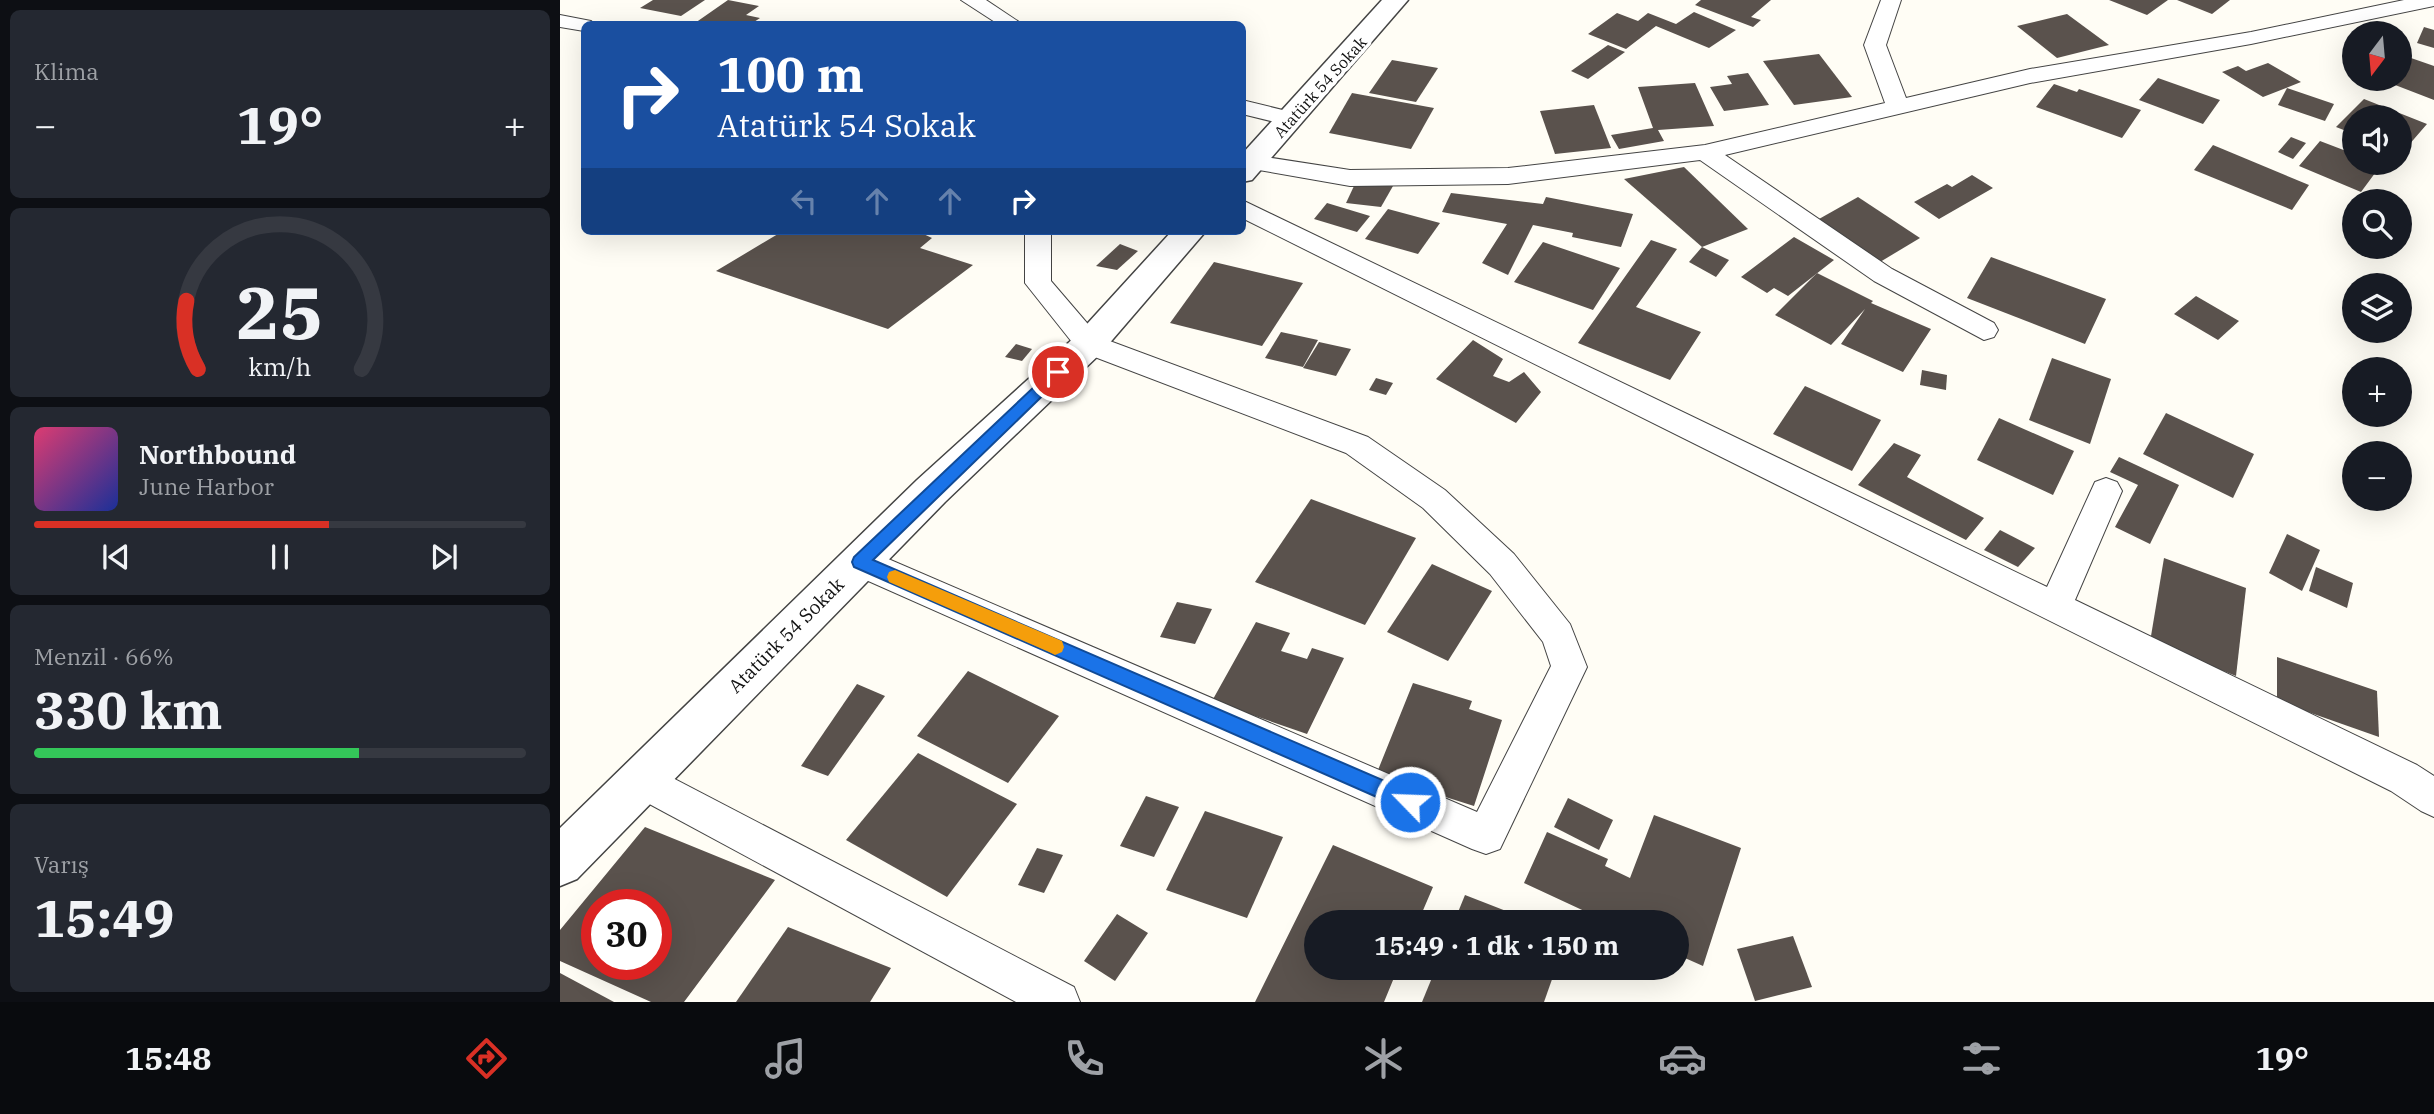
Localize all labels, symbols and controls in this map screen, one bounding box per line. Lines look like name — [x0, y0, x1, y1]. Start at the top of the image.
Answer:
north arrow — [2342, 21, 2412, 91]
map controls — [2342, 21, 2412, 511]
street label: Atatürk 54 Sokak — [1269, 32, 1371, 142]
text: 100 m — [717, 42, 864, 105]
icon: right — [602, 49, 693, 140]
text: Klima — [34, 56, 99, 86]
text: 19° — [237, 91, 323, 158]
text: − — [34, 100, 57, 149]
text: + — [503, 100, 526, 149]
text: Atatürk 54 Sokak — [717, 104, 976, 146]
button: sound — [2342, 105, 2412, 175]
icon: left — [785, 182, 823, 220]
icon: ahead — [858, 182, 896, 220]
icon: ahead — [931, 182, 969, 220]
icon: right — [1004, 182, 1042, 220]
button: search — [2342, 189, 2412, 259]
text: 25 — [236, 264, 324, 359]
button: layers — [2342, 273, 2412, 343]
pin — [1028, 342, 1088, 402]
text: km/h — [248, 349, 312, 382]
icon: arrive — [1039, 353, 1077, 391]
button: + — [2342, 357, 2412, 427]
text: Northbound — [139, 437, 296, 471]
button: − — [2342, 441, 2412, 511]
text: June Harbor — [139, 471, 274, 501]
icon: previous — [97, 538, 135, 576]
icon: pause — [261, 538, 299, 576]
icon: next — [425, 538, 463, 576]
street label: Atatürk 54 Sokak — [723, 572, 849, 698]
text: Menzil · 66% — [34, 641, 174, 671]
text: 330 km — [34, 676, 223, 743]
position arrow — [1373, 765, 1447, 839]
text: Varış — [34, 849, 89, 879]
text: 15:49 — [34, 884, 175, 951]
speed limit sign: 30 — [581, 889, 672, 980]
text: 15:49 · 1 dk · 150 m — [1374, 928, 1619, 962]
icon: directions — [462, 1034, 511, 1083]
icon: music — [761, 1034, 810, 1083]
icon: phone — [1060, 1034, 1109, 1083]
icon: climate — [1359, 1034, 1408, 1083]
icon: car — [1658, 1034, 1707, 1083]
icon: filters — [1957, 1034, 2006, 1083]
text: 15:48 — [125, 1037, 212, 1079]
text: 19° — [2256, 1037, 2309, 1079]

